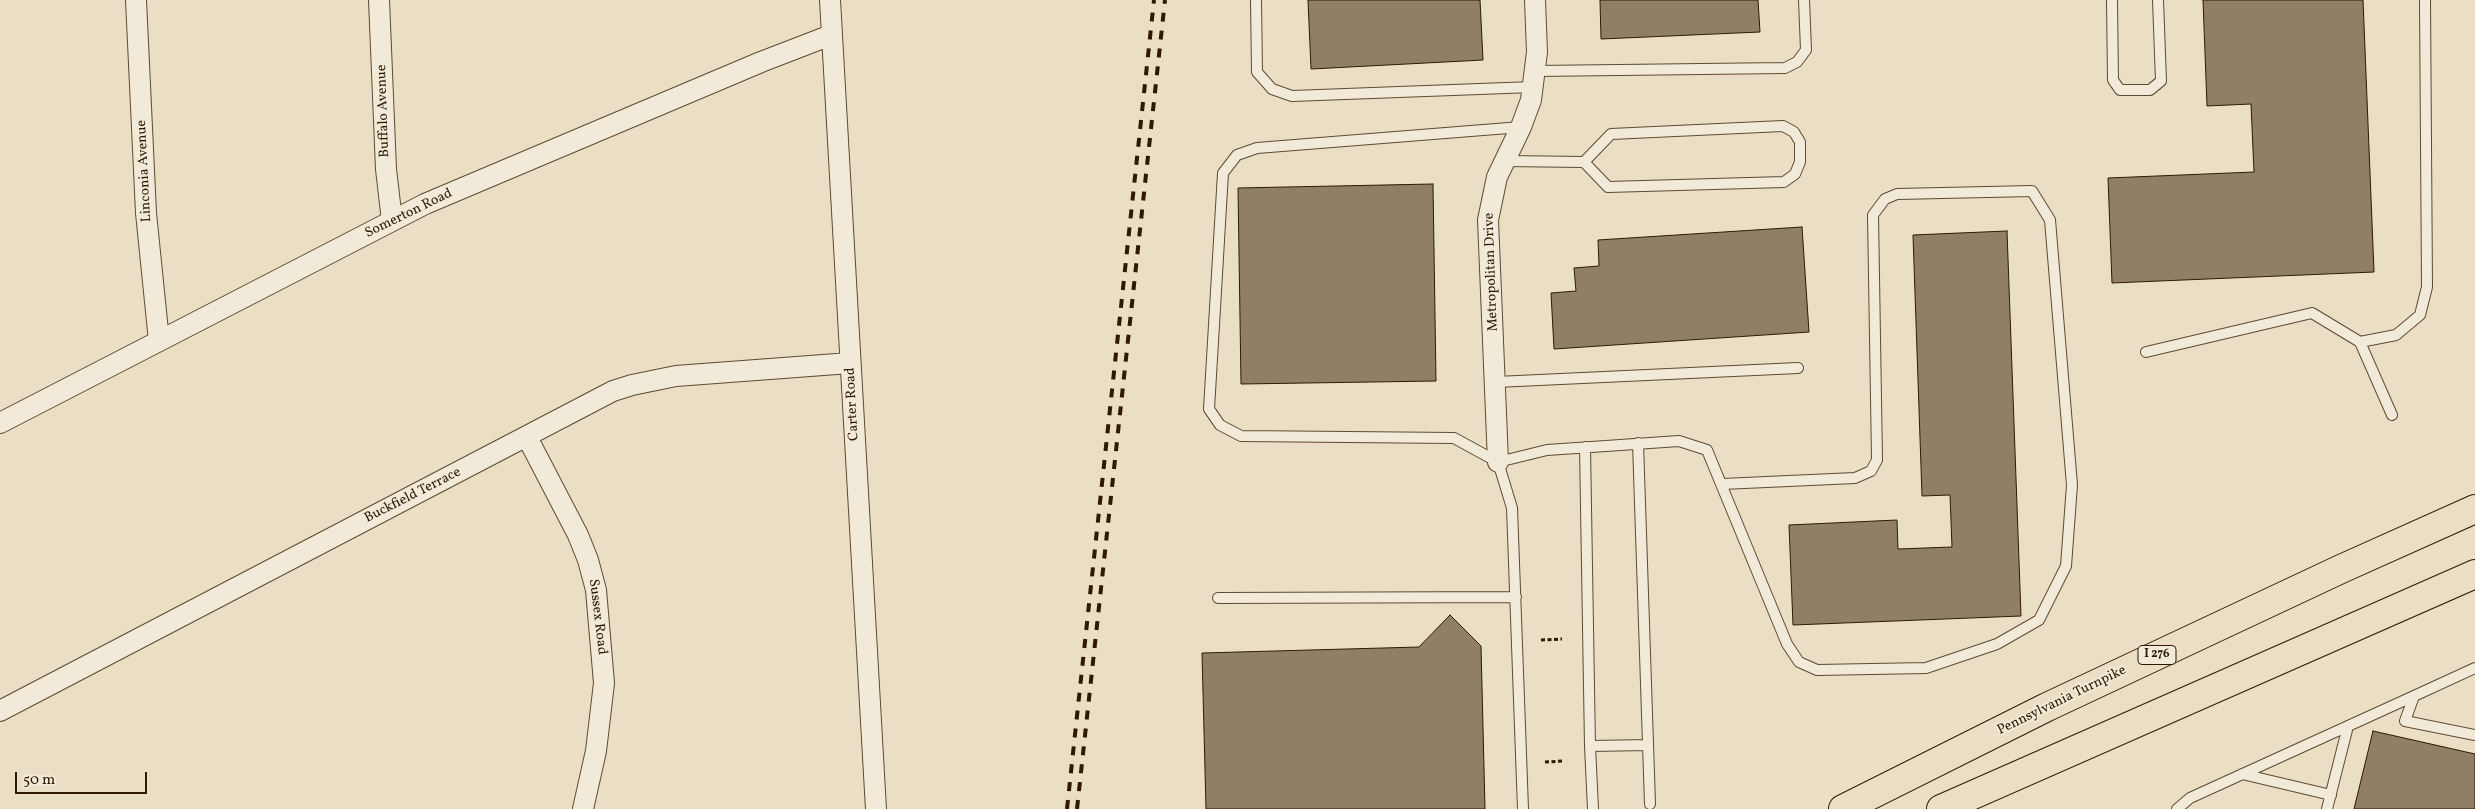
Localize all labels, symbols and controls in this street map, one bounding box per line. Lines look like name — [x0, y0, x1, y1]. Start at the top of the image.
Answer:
street label: Buffalo Avenue — [374, 64, 394, 158]
street label: Linconia Avenue — [134, 120, 156, 222]
street label: Somerton Road — [363, 186, 455, 242]
street label: Metropolitan Drive — [1482, 212, 1502, 332]
street label: Carter Road — [843, 367, 863, 441]
street label: Buckfield Terrace — [362, 464, 464, 528]
street label: Sussex Road — [584, 578, 610, 656]
road number: I 276 — [2138, 646, 2176, 664]
street label: Pennsylvania Turnpike — [1995, 662, 2129, 740]
scale bar — [18, 762, 150, 794]
text: 50 m — [23, 770, 55, 791]

